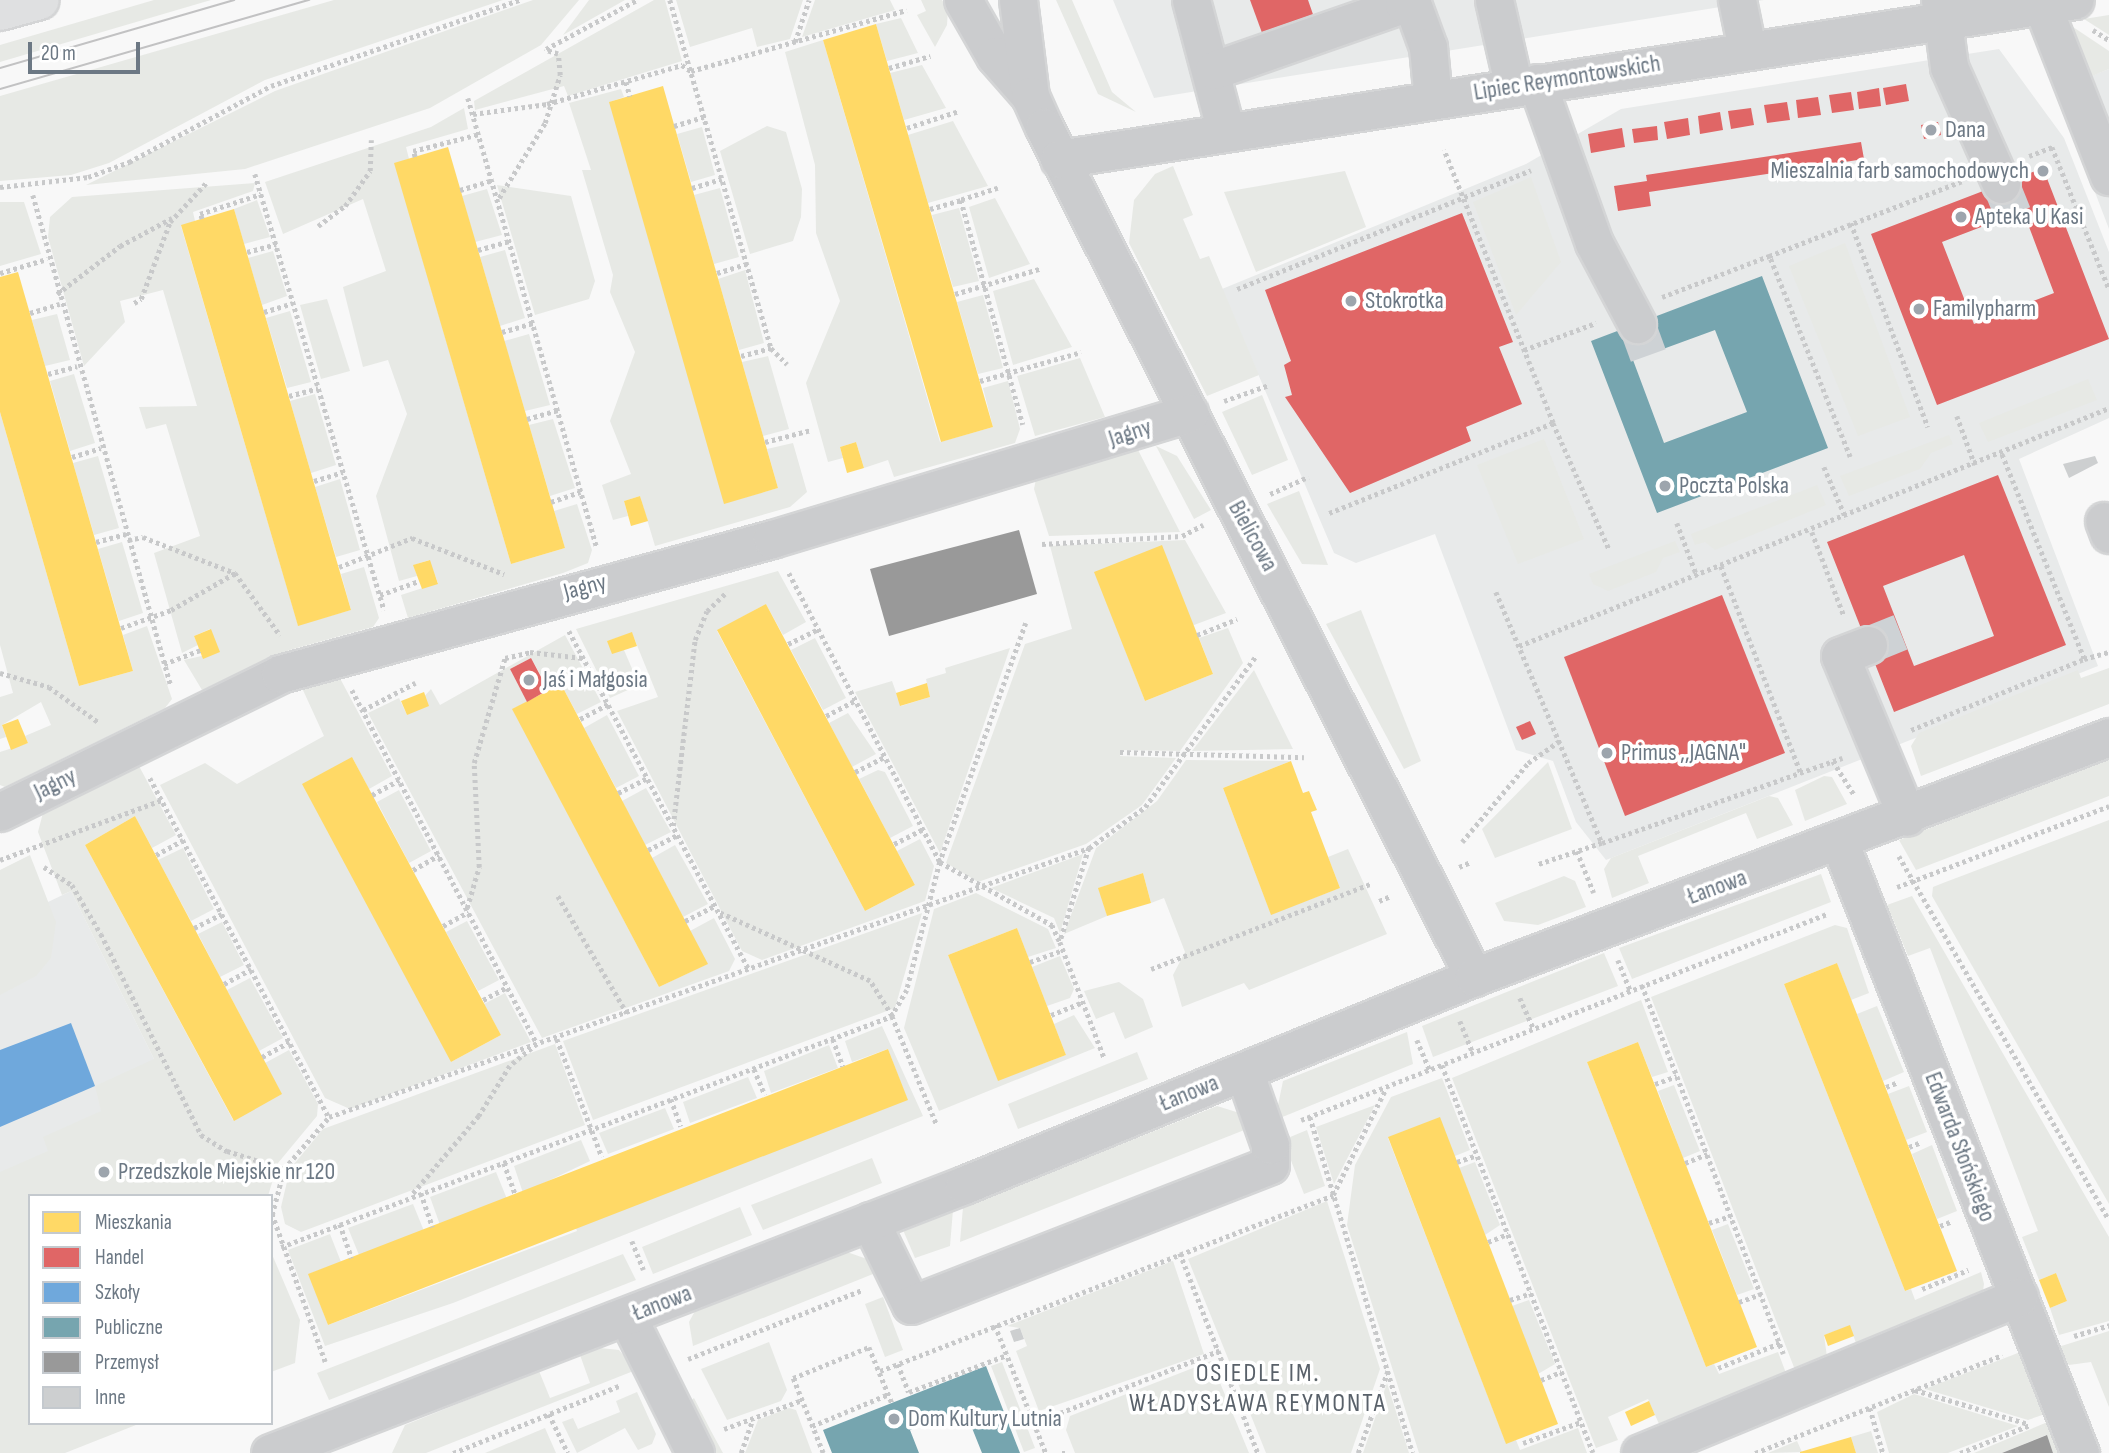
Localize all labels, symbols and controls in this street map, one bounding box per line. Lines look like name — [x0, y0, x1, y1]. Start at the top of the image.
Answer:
scale bar — [32, 28, 144, 72]
text: 20 m — [41, 41, 76, 66]
street label: Lipiec Reymontowskich — [1472, 49, 1662, 107]
place label: Dana — [1945, 116, 1985, 144]
marker: Dana — [1923, 122, 1939, 138]
place label: Mieszalnia farb samochodowych — [1770, 157, 2029, 185]
marker: Mieszalnia farb samochodowych — [2035, 163, 2051, 179]
place label: Apteka U Kasi — [1975, 203, 2083, 231]
marker: Apteka U Kasi — [1953, 209, 1969, 225]
place label: Stokrotka — [1365, 287, 1444, 315]
marker: Stokrotka — [1343, 293, 1359, 309]
place label: Familypharm — [1933, 295, 2036, 323]
marker: Familypharm — [1911, 301, 1927, 317]
street label: Jagny — [1105, 413, 1155, 453]
place label: Poczta Polska — [1679, 472, 1789, 500]
marker: Poczta Polska — [1657, 478, 1673, 494]
street label: Bielicowa — [1222, 496, 1284, 576]
street label: Jagny — [560, 568, 610, 606]
place label: Jaś i Małgosia — [543, 666, 648, 694]
marker: Jaś i Małgosia — [521, 672, 537, 688]
place label: Primus ,,JAGNA" — [1621, 739, 1746, 767]
marker: Primus ,,JAGNA" — [1599, 745, 1615, 761]
street label: Jagny — [29, 762, 81, 806]
street label: Łanowa — [1684, 863, 1750, 911]
street label: Łanowa — [1155, 1068, 1223, 1118]
street label: Edwarda Słońskiego — [1918, 1068, 2002, 1226]
place label: Przedszkole Miejskie nr 120 — [118, 1158, 335, 1186]
marker: Przedszkole Miejskie nr 120 — [96, 1164, 112, 1180]
legend — [28, 1194, 273, 1425]
text: Mieszkania — [95, 1210, 172, 1235]
text: Handel — [95, 1245, 144, 1270]
street label: Łanowa — [629, 1279, 695, 1327]
text: Szkoły — [95, 1280, 140, 1305]
text: Publiczne — [95, 1315, 163, 1340]
text: Przemysł — [95, 1350, 159, 1375]
district label: OSIEDLE IM. WŁADYSŁAWA REYMONTA — [1131, 1358, 1385, 1420]
text: Inne — [95, 1385, 126, 1410]
place label: Dom Kultury Lutnia — [908, 1405, 1062, 1433]
marker: Dom Kultury Lutnia — [886, 1411, 902, 1427]

